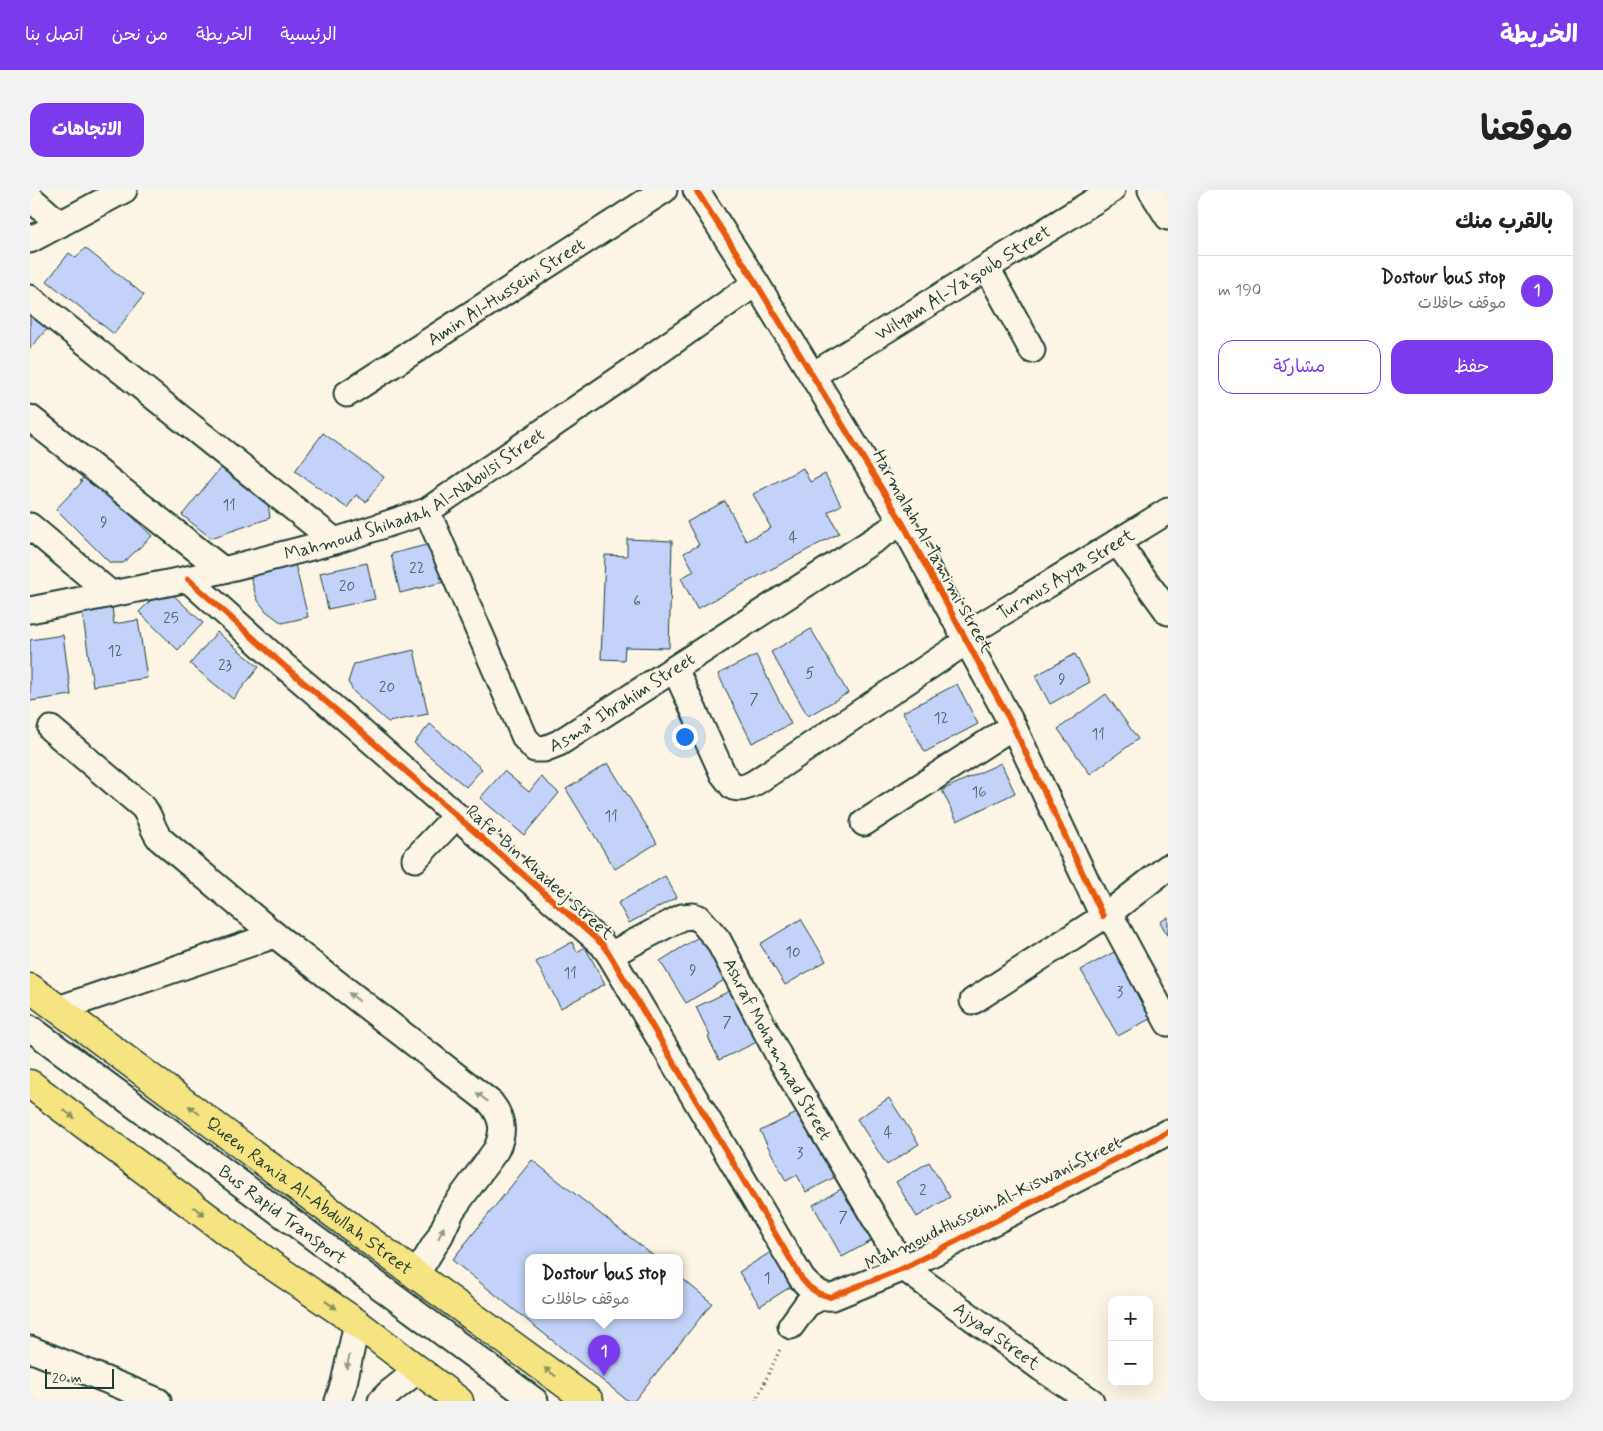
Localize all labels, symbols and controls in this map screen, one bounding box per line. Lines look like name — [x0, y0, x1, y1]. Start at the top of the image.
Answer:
text: الخريطة — [1500, 20, 1578, 51]
text: اتصل بنا — [25, 23, 84, 47]
text: من نحن — [112, 23, 168, 47]
text: الخريطة — [196, 23, 252, 47]
text: الرئيسية — [280, 23, 337, 47]
button: الاتجاهات — [30, 103, 144, 157]
text: موقعنا — [1480, 107, 1573, 153]
text: بالقرب منك — [1455, 208, 1553, 236]
street label: Wilyam Al-Ya’qoub Street — [871, 220, 1056, 347]
street label: Amin Al-Husseini Street — [423, 233, 590, 352]
text: Dostour bus stop — [1381, 265, 1506, 290]
text: 190 m — [1218, 280, 1261, 301]
text: 1 — [1533, 280, 1541, 301]
text: موقف حافلات — [1418, 293, 1506, 314]
button: مشاركة — [1218, 340, 1381, 394]
button: حفظ — [1391, 340, 1553, 394]
street label: Mahmoud Shihadah Al-Nabulsi Street — [282, 423, 550, 567]
street label: Harmalah Al-Tamimi Street — [866, 446, 998, 657]
house number: 11 — [222, 496, 236, 516]
house number: 9 — [100, 513, 108, 533]
street label: Turmus Ayya Street — [993, 523, 1140, 626]
house number: 4 — [789, 528, 798, 548]
house number: 22 — [409, 559, 425, 579]
house number: 20 — [339, 577, 355, 597]
house number: 6 — [633, 592, 641, 612]
house number: 25 — [163, 609, 179, 629]
house number: 12 — [108, 642, 122, 662]
street label: Asma’ Ibrahim Street — [546, 647, 700, 759]
house number: 23 — [218, 656, 232, 676]
house number: 5 — [805, 664, 815, 684]
house number: 9 — [1058, 670, 1066, 690]
house number: 20 — [379, 678, 395, 698]
house number: 7 — [749, 690, 759, 710]
house number: 12 — [934, 709, 948, 729]
your location — [672, 724, 698, 750]
house number: 11 — [1091, 725, 1105, 745]
house number: 16 — [971, 783, 987, 803]
street label: Rafe’ Bin Khadeej Street — [460, 800, 619, 946]
house number: 11 — [604, 807, 618, 827]
house number: 10 — [785, 943, 801, 963]
street label: Ashraf Mohammad Street — [717, 954, 837, 1145]
house number: 9 — [689, 961, 697, 981]
house number: 11 — [563, 964, 577, 984]
house number: 3 — [1117, 983, 1124, 1003]
one-way arrow — [347, 992, 361, 1002]
house number: 7 — [722, 1013, 732, 1033]
one-way arrow — [476, 1091, 489, 1102]
one-way arrow — [187, 1105, 201, 1115]
one-way arrow — [62, 1108, 75, 1119]
street label: Queen Rania Al-Abdullah Street — [200, 1112, 417, 1281]
house number: 4 — [884, 1123, 893, 1143]
street label: Mahmoud Hussein Al-Kiswani Street — [861, 1131, 1126, 1277]
house number: 3 — [797, 1144, 804, 1164]
street label: Bus Rapid Transport — [213, 1160, 351, 1271]
house number: 2 — [919, 1181, 927, 1201]
one-way arrow — [192, 1206, 206, 1216]
house number: 7 — [838, 1208, 848, 1228]
one-way arrow — [437, 1226, 445, 1240]
popup — [525, 1254, 683, 1319]
text: Dostour bus stop — [541, 1261, 667, 1286]
house number: 1 — [764, 1269, 770, 1289]
text: موقف حافلات — [541, 1289, 630, 1310]
map controls — [1108, 1296, 1153, 1386]
button: + — [1108, 1296, 1153, 1341]
street label: Ajyad Street — [948, 1297, 1045, 1377]
one-way arrow — [325, 1301, 338, 1310]
pin: 1 — [588, 1335, 620, 1376]
button: − — [1108, 1341, 1153, 1386]
one-way arrow — [343, 1354, 351, 1370]
scale bar — [45, 1366, 114, 1389]
one-way arrow — [544, 1367, 557, 1378]
text: 20 m — [52, 1369, 82, 1387]

